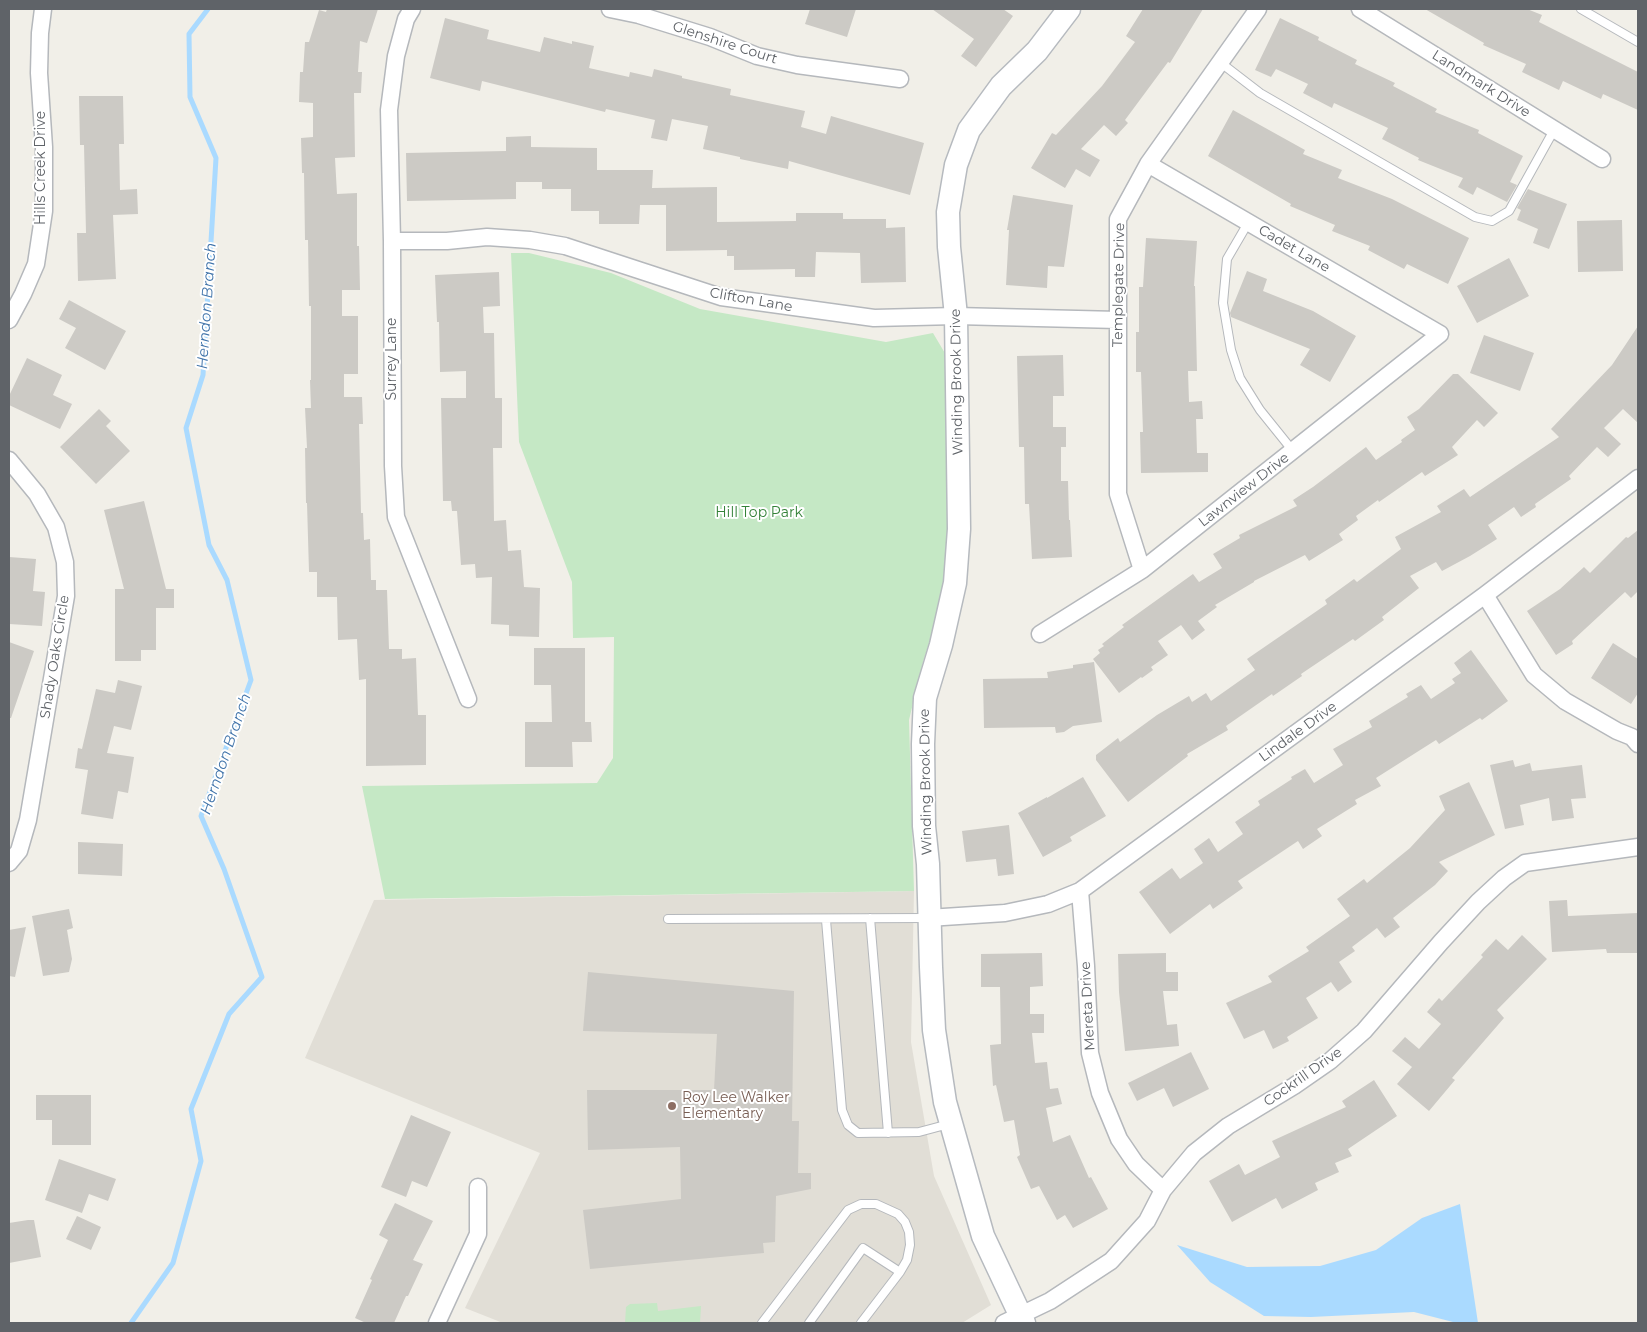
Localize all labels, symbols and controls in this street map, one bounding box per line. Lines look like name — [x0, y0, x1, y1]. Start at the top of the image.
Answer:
street label: Glenshire Court — [670, 18, 780, 68]
street label: Landmark Drive — [1429, 47, 1533, 121]
street label: Hills Creek Drive — [33, 111, 49, 225]
street label: Cadet Lane — [1255, 222, 1333, 276]
street label: Templegate Drive — [1110, 223, 1128, 347]
water label: Herndon Branch — [194, 242, 220, 370]
street label: Clifton Lane — [708, 284, 794, 316]
street label: Winding Brook Drive — [947, 308, 967, 456]
street label: Surrey Lane — [384, 317, 400, 401]
street label: Lawnview Drive — [1195, 449, 1293, 531]
park label: Hill Top Park — [715, 505, 803, 521]
street label: Shady Oaks Circle — [37, 594, 73, 720]
water label: Herndon Branch — [197, 691, 255, 817]
street label: Lindale Drive — [1256, 698, 1340, 766]
street label: Winding Brook Drive — [916, 708, 936, 856]
street label: Mereta Drive — [1077, 961, 1099, 1051]
street label: Cockrill Drive — [1261, 1044, 1345, 1110]
place label: Roy Lee Walker Elementary — [682, 1090, 790, 1122]
marker: Roy Lee Walker Elementary — [666, 1100, 678, 1112]

